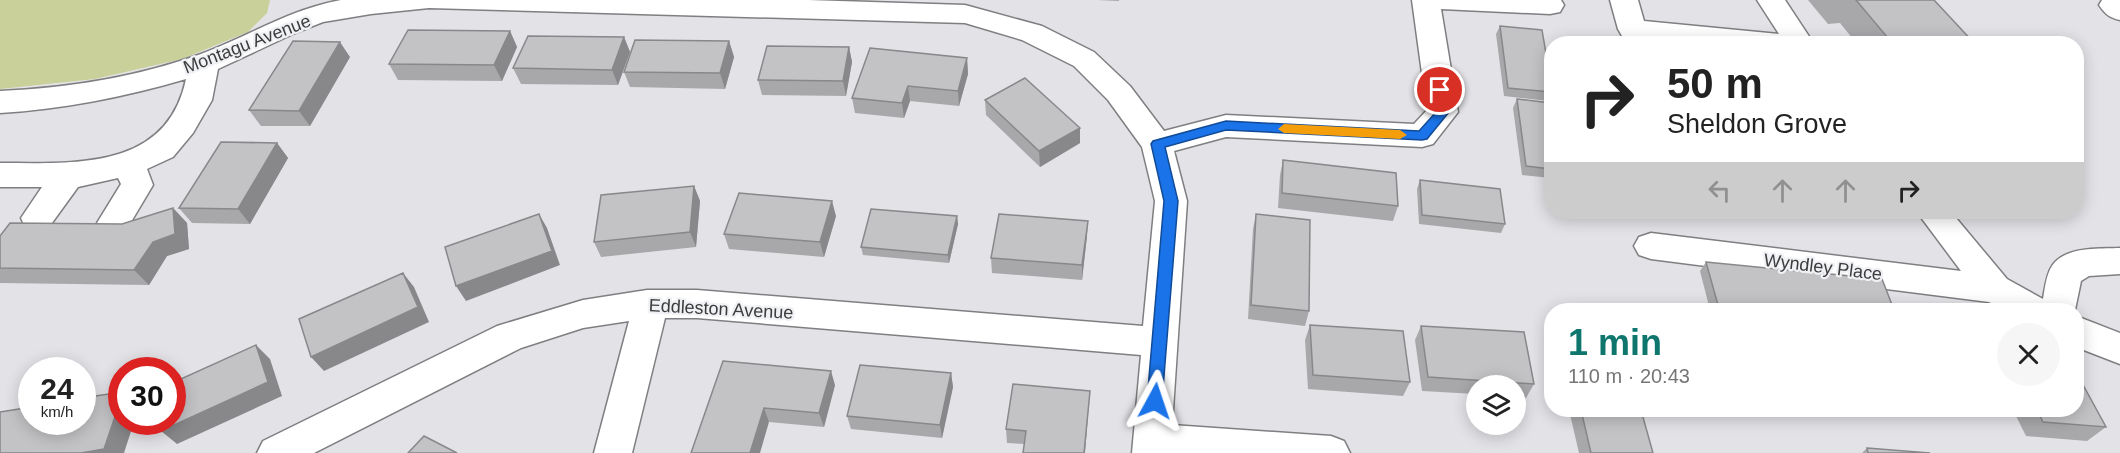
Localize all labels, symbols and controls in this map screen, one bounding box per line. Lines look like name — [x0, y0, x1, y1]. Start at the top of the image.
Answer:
street label: Montagu Avenue — [181, 11, 313, 77]
icon: right — [1568, 60, 1646, 138]
text: 50 m — [1667, 60, 1763, 107]
pin — [1414, 64, 1465, 115]
icon: arrive — [1423, 73, 1456, 106]
text: Sheldon Grove — [1667, 109, 1847, 139]
icon: left — [1703, 174, 1736, 207]
icon: ahead — [1766, 174, 1799, 207]
icon: ahead — [1829, 174, 1862, 207]
icon: right — [1892, 174, 1925, 207]
street label: Wyndley Place — [1763, 250, 1883, 284]
street label: Eddleston Avenue — [648, 295, 794, 323]
text: 1 min — [1568, 322, 1662, 363]
button: close — [1997, 323, 2060, 386]
speed limit sign: 30 — [108, 357, 186, 435]
text: 110 m · 20:43 — [1568, 365, 1690, 387]
position arrow — [1123, 369, 1187, 433]
text: 24 — [40, 372, 74, 405]
map controls — [1466, 375, 1526, 435]
button: layers — [1466, 375, 1526, 435]
text: km/h — [41, 403, 73, 420]

